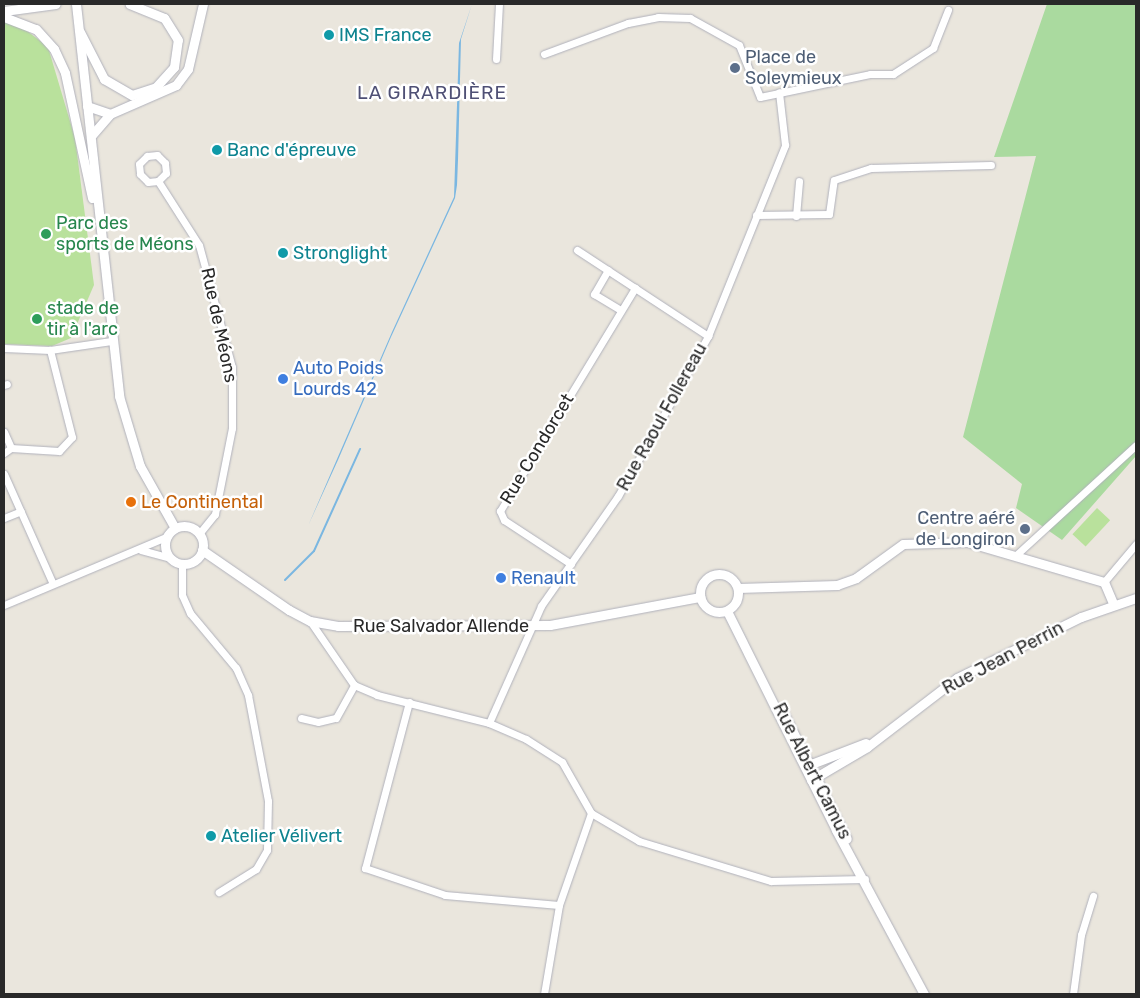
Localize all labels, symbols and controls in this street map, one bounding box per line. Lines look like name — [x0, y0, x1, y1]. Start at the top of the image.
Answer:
place label: IMS France — [339, 24, 432, 46]
marker: IMS France — [323, 29, 335, 41]
place label: Place de Soleymieux — [745, 47, 842, 90]
marker: Place de Soleymieux — [729, 62, 741, 74]
district label: LA GIRARDIÈRE — [355, 82, 509, 104]
place label: Banc d'épreuve — [227, 139, 356, 161]
marker: Banc d'épreuve — [211, 144, 223, 156]
place label: Parc des sports de Méons — [56, 213, 194, 255]
marker: Parc des sports de Méons — [40, 228, 52, 240]
place label: Stronglight — [293, 242, 387, 264]
marker: Stronglight — [277, 247, 289, 259]
street label: Rue de Méons — [196, 265, 242, 385]
place label: stade de tir à l'arc — [47, 298, 119, 340]
marker: stade de tir à l'arc — [31, 313, 43, 325]
street label: Rue Raoul Follereau — [612, 339, 712, 495]
place label: Auto Poids Lourds 42 — [293, 358, 384, 400]
marker: Auto Poids Lourds 42 — [277, 373, 289, 385]
street label: Rue Condorcet — [496, 390, 578, 508]
place label: Le Continental — [141, 491, 263, 513]
marker: Le Continental — [125, 496, 137, 508]
place label: Centre aéré de Longiron — [916, 508, 1015, 550]
marker: Centre aéré de Longiron — [1019, 523, 1031, 535]
place label: Renault — [511, 567, 576, 589]
marker: Renault — [495, 572, 507, 584]
street label: Rue Salvador Allende — [352, 615, 530, 637]
street label: Rue Jean Perrin — [939, 617, 1067, 699]
street label: Rue Albert Camus — [768, 699, 856, 843]
place label: Atelier Vélivert — [221, 825, 343, 847]
marker: Atelier Vélivert — [205, 830, 217, 842]

